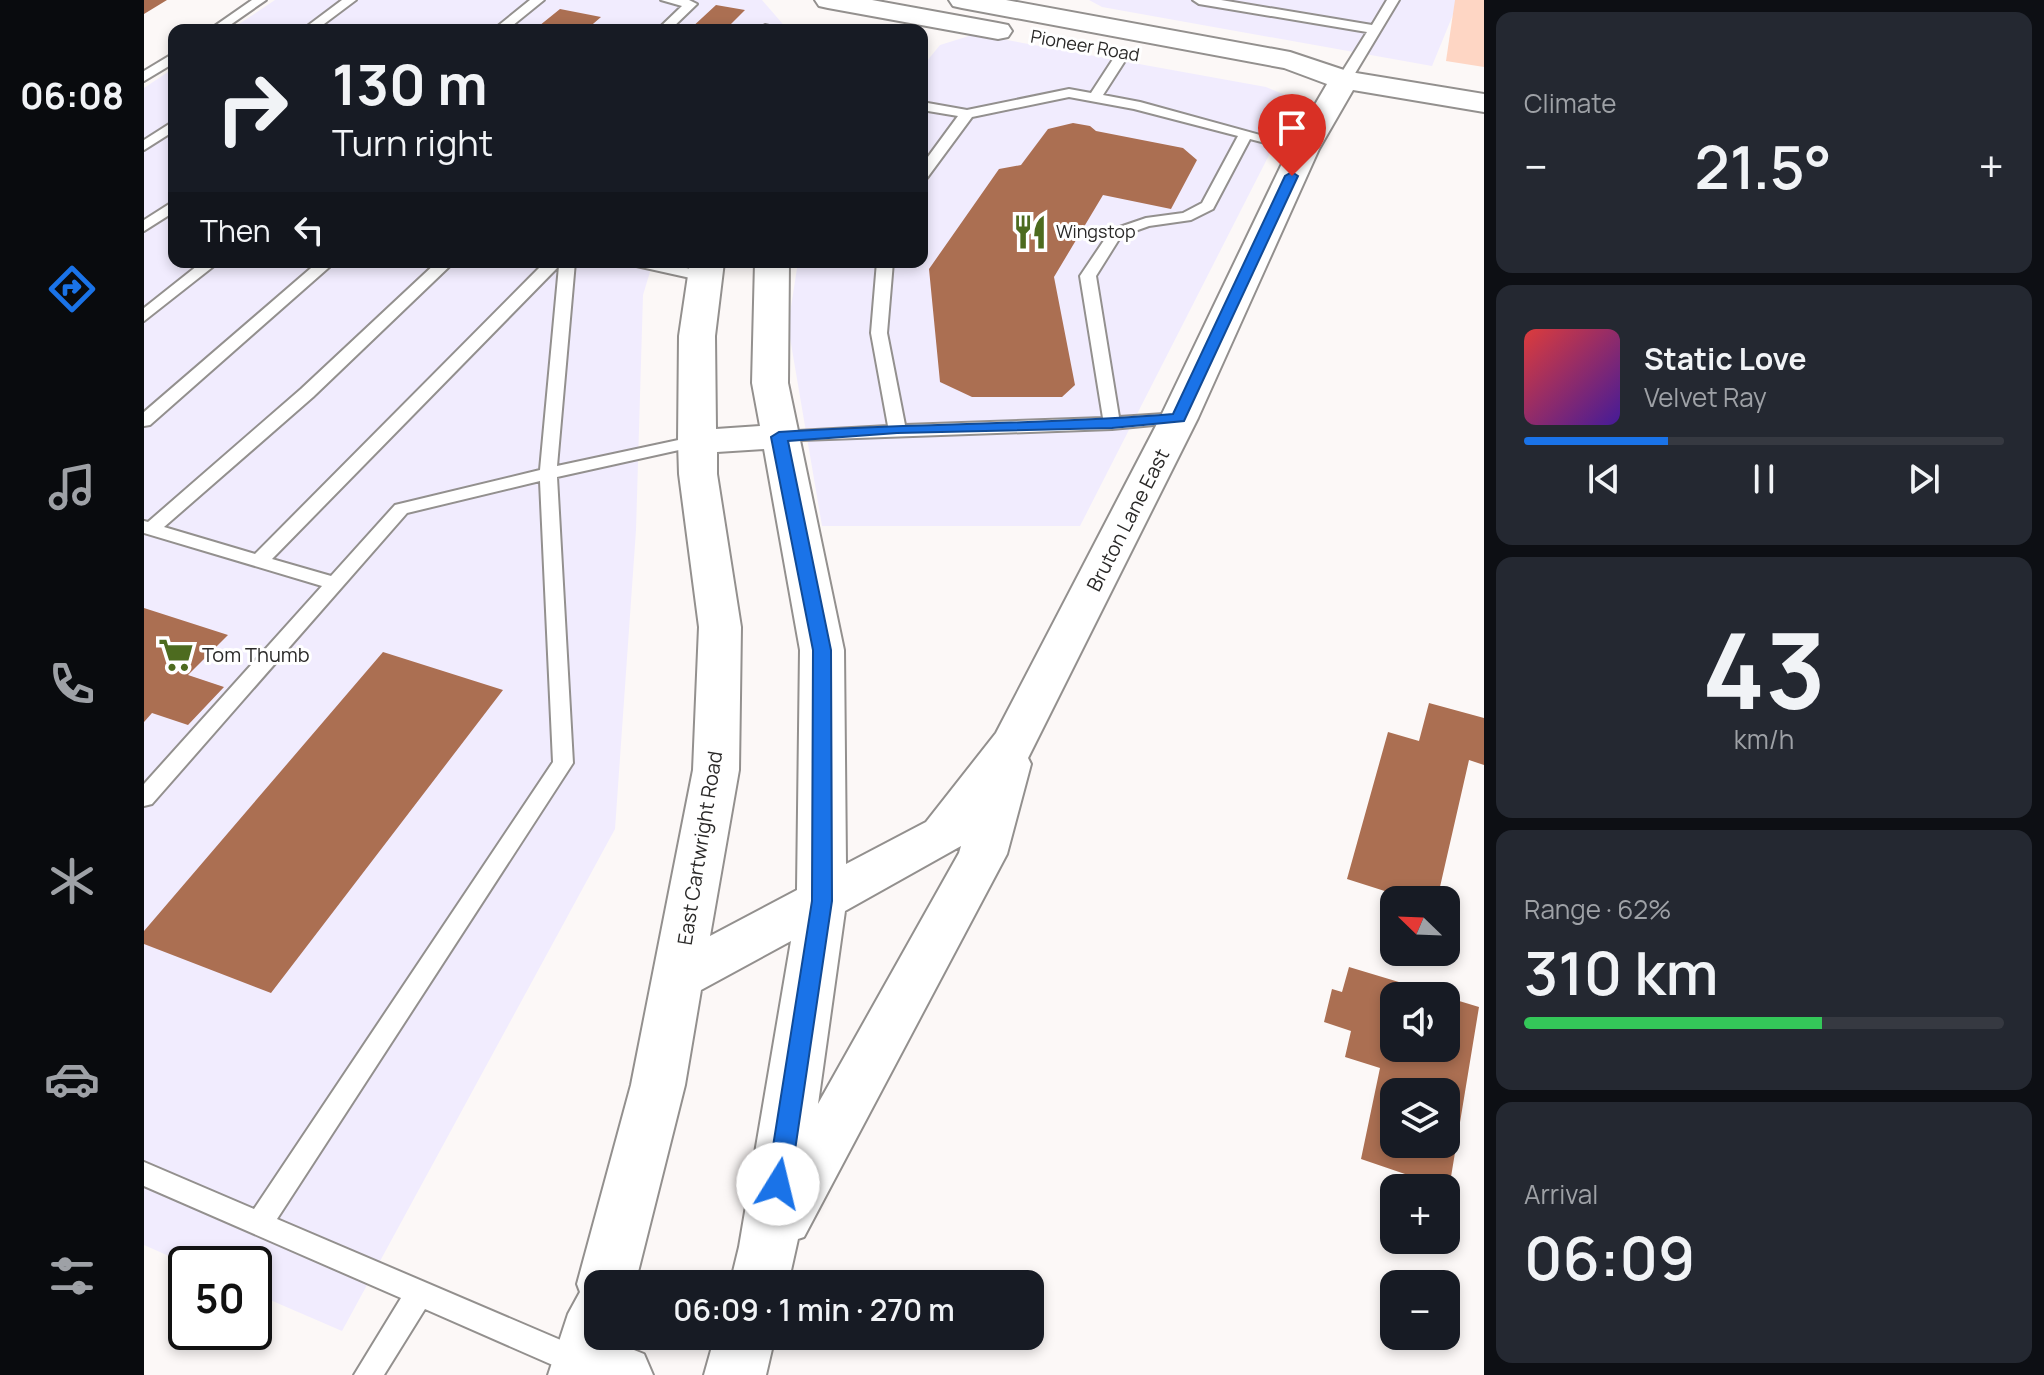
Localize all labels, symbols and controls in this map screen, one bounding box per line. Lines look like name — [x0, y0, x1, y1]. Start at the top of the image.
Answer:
street label: Pioneer Road — [1029, 24, 1141, 66]
text: 130 m — [332, 45, 488, 122]
icon: right — [200, 56, 304, 160]
text: 06:08 — [20, 71, 124, 120]
text: Climate — [1524, 85, 1616, 121]
pin — [1258, 94, 1326, 176]
icon: arrive — [1270, 106, 1314, 150]
text: Turn right — [332, 118, 493, 167]
text: 21.5° — [1695, 125, 1832, 207]
text: − — [1524, 136, 1548, 196]
text: + — [1979, 136, 2004, 196]
icon: left — [287, 208, 331, 252]
text: Then — [200, 210, 271, 251]
restaurant icon: Wingstop — [1011, 213, 1049, 251]
place label: Wingstop — [1056, 219, 1136, 243]
icon: directions — [44, 261, 100, 317]
text: Static Love — [1644, 338, 1807, 379]
text: Velvet Ray — [1644, 379, 1767, 415]
street label: Bruton Lane East — [1080, 444, 1175, 596]
icon: previous — [1582, 457, 1626, 501]
icon: pause — [1742, 457, 1786, 501]
icon: next — [1902, 457, 1946, 501]
icon: music — [44, 459, 100, 515]
text: 43 — [1702, 598, 1826, 740]
supermarket icon: Tom Thumb — [157, 636, 195, 674]
place label: Tom Thumb — [202, 641, 310, 668]
icon: phone — [44, 656, 100, 712]
text: km/h — [1734, 721, 1794, 757]
street label: East Cartwright Road — [671, 749, 728, 947]
icon: climate — [44, 853, 100, 909]
north arrow — [1380, 886, 1460, 966]
map controls — [1380, 886, 1460, 1350]
text: Range · 62% — [1524, 891, 1672, 927]
text: 310 km — [1524, 931, 1719, 1013]
button: sound — [1380, 982, 1460, 1062]
icon: car — [44, 1051, 100, 1107]
button: layers — [1380, 1078, 1460, 1158]
position arrow — [736, 1142, 820, 1226]
button: + — [1380, 1174, 1460, 1254]
text: Arrival — [1524, 1176, 1598, 1212]
text: 06:09 — [1524, 1216, 1695, 1298]
speed limit sign: 50 — [168, 1246, 272, 1350]
icon: filters — [44, 1248, 100, 1304]
button: − — [1380, 1270, 1460, 1350]
text: 06:09 · 1 min · 270 m — [673, 1289, 955, 1330]

